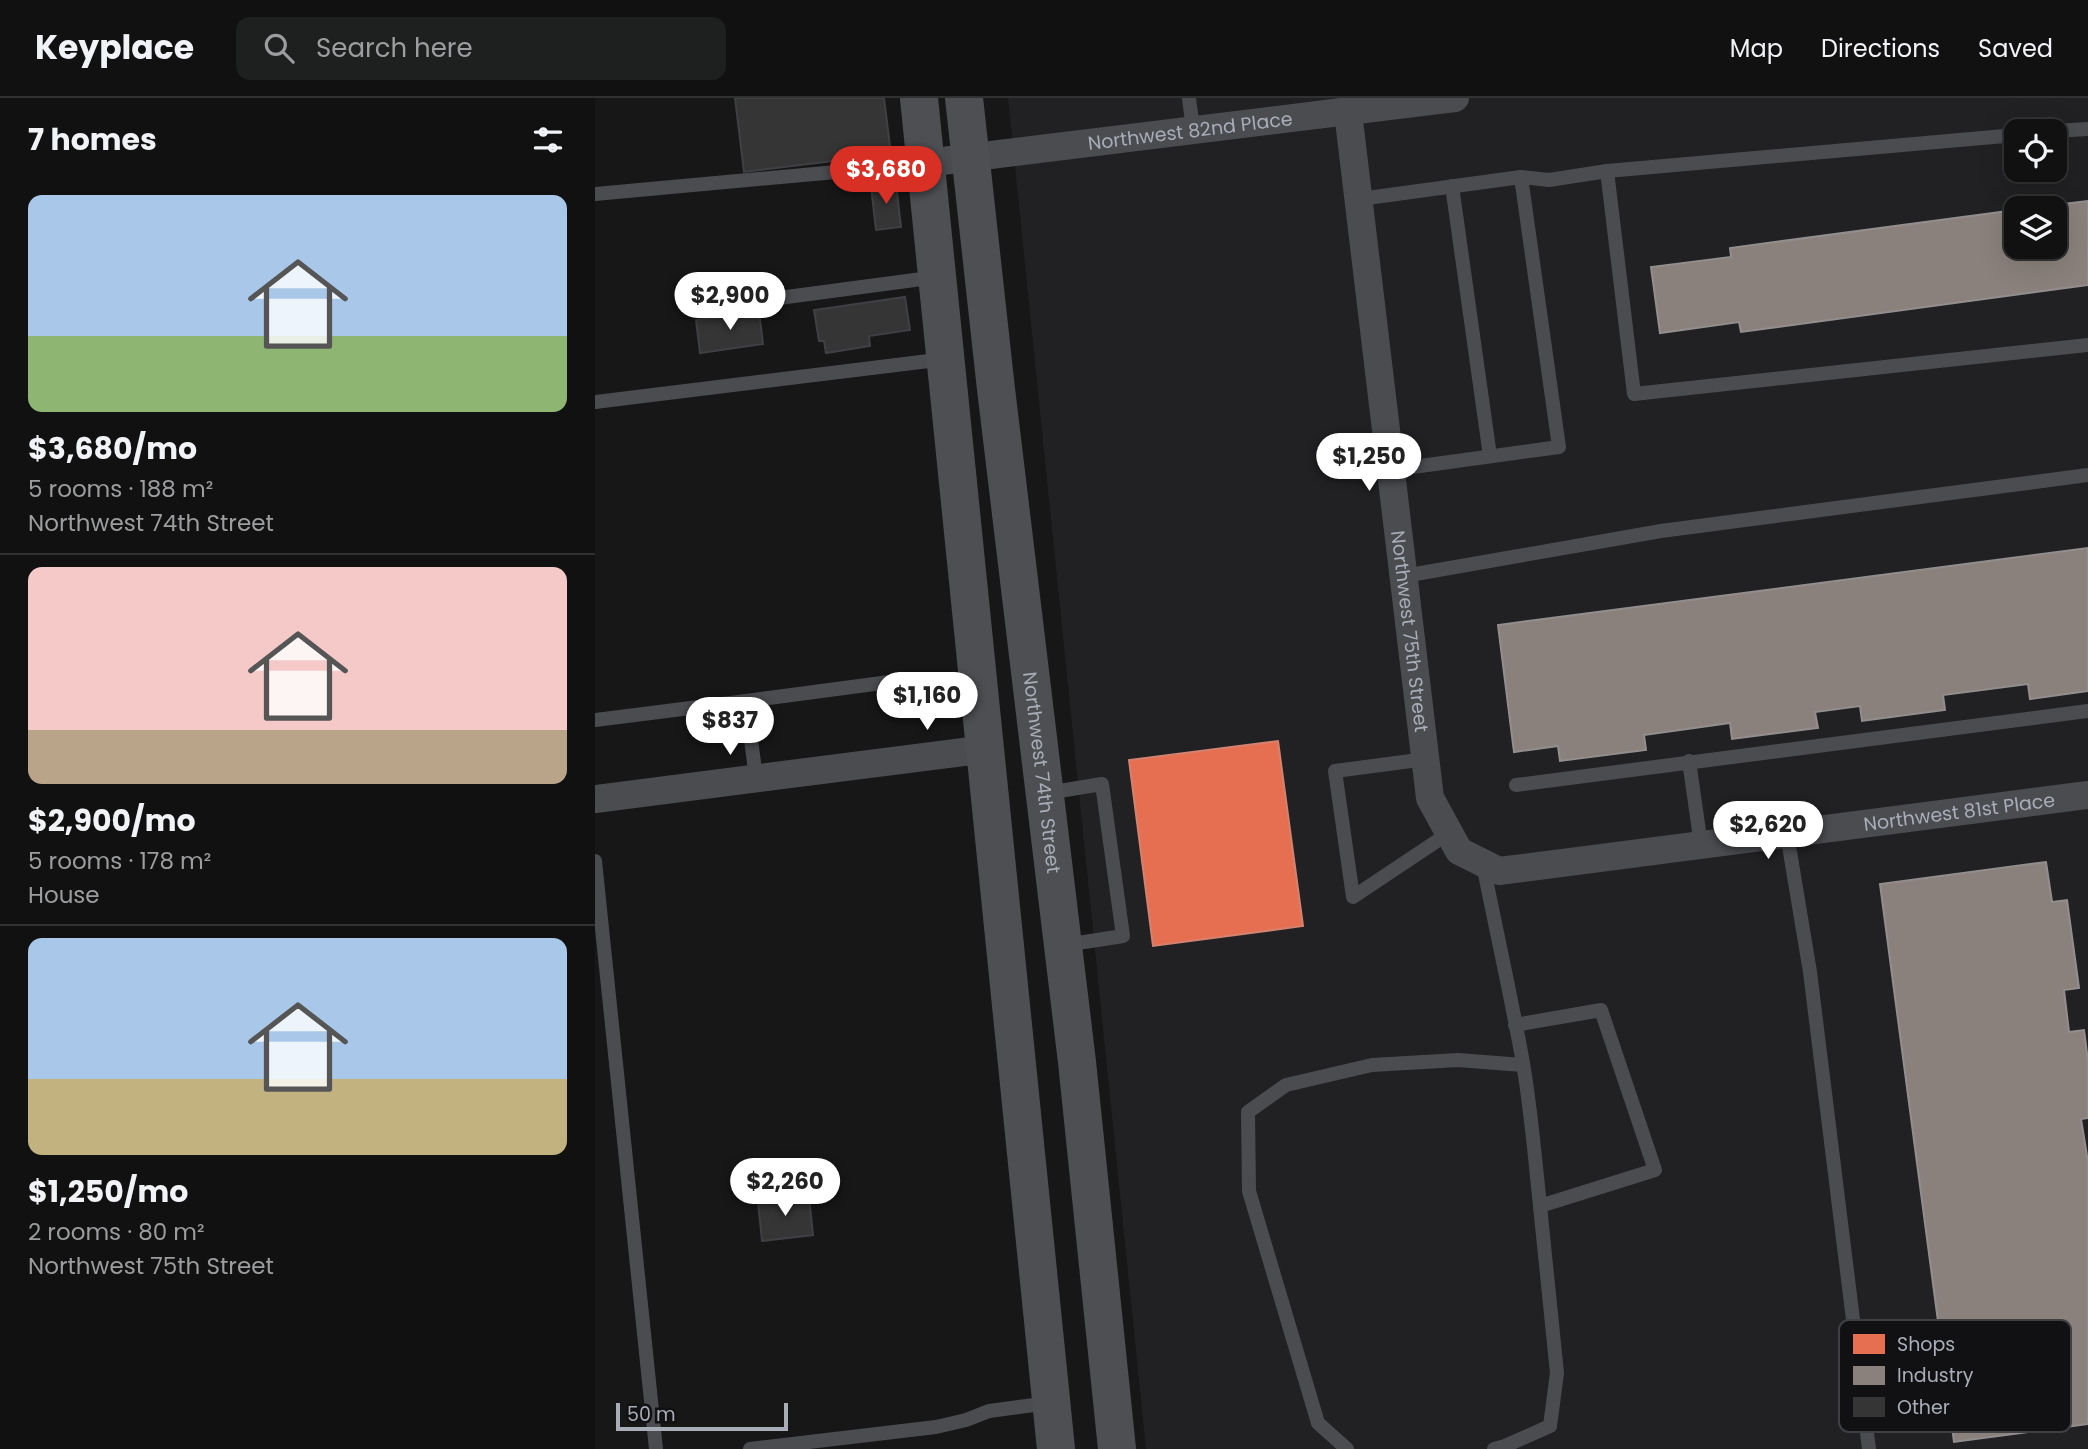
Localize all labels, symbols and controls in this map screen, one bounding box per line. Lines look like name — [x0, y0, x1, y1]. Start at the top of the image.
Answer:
search box — [236, 17, 726, 80]
text: Keyplace — [35, 24, 194, 71]
icon: search — [260, 29, 298, 67]
text: Search here — [316, 30, 473, 66]
text: Map — [1730, 32, 1783, 65]
text: Directions — [1821, 32, 1940, 65]
text: Saved — [1978, 32, 2053, 65]
street label: Northwest 82nd Place — [1086, 105, 1294, 157]
text: 7 homes — [28, 118, 157, 161]
map controls — [2004, 119, 2067, 259]
button: locate — [2004, 119, 2067, 182]
icon: filters — [529, 121, 567, 159]
pin: $3,680 — [829, 146, 943, 206]
text: $3,680 — [846, 153, 926, 185]
button: layers — [2004, 196, 2067, 259]
icon: home — [235, 241, 361, 367]
pin: $2,900 — [673, 272, 787, 332]
text: $2,900 — [690, 279, 770, 311]
text: $3,680/mo — [28, 427, 197, 470]
pin: $1,250 — [1312, 434, 1426, 493]
text: $1,250 — [1332, 440, 1406, 472]
text: 5 rooms · 188 m² — [28, 473, 213, 505]
text: Northwest 74th Street — [28, 507, 274, 539]
street label: Northwest 75th Street — [1385, 529, 1436, 734]
icon: home — [235, 613, 361, 739]
street label: Northwest 74th Street — [1017, 670, 1068, 875]
pin: $1,160 — [870, 672, 984, 732]
text: $1,160 — [893, 679, 961, 711]
pin: $837 — [689, 698, 771, 757]
text: $837 — [702, 704, 758, 736]
street label: Northwest 81st Place — [1862, 786, 2057, 837]
text: $2,900/mo — [28, 799, 196, 842]
pin: $2,620 — [1711, 802, 1825, 861]
text: $2,620 — [1729, 808, 1807, 840]
text: 5 rooms · 178 m² — [28, 845, 211, 877]
text: House — [28, 879, 100, 911]
icon: home — [235, 984, 361, 1110]
pin: $2,260 — [728, 1158, 842, 1218]
text: $2,260 — [746, 1165, 824, 1197]
text: $1,250/mo — [28, 1170, 188, 1213]
text: 2 rooms · 80 m² — [28, 1216, 205, 1248]
text: Northwest 75th Street — [28, 1250, 274, 1282]
legend — [1839, 1320, 2071, 1432]
text: Shops — [1897, 1331, 1955, 1358]
text: Industry — [1897, 1362, 1974, 1389]
text: Other — [1897, 1394, 1950, 1421]
scale bar — [616, 1400, 787, 1432]
text: 50 m — [627, 1401, 676, 1428]

